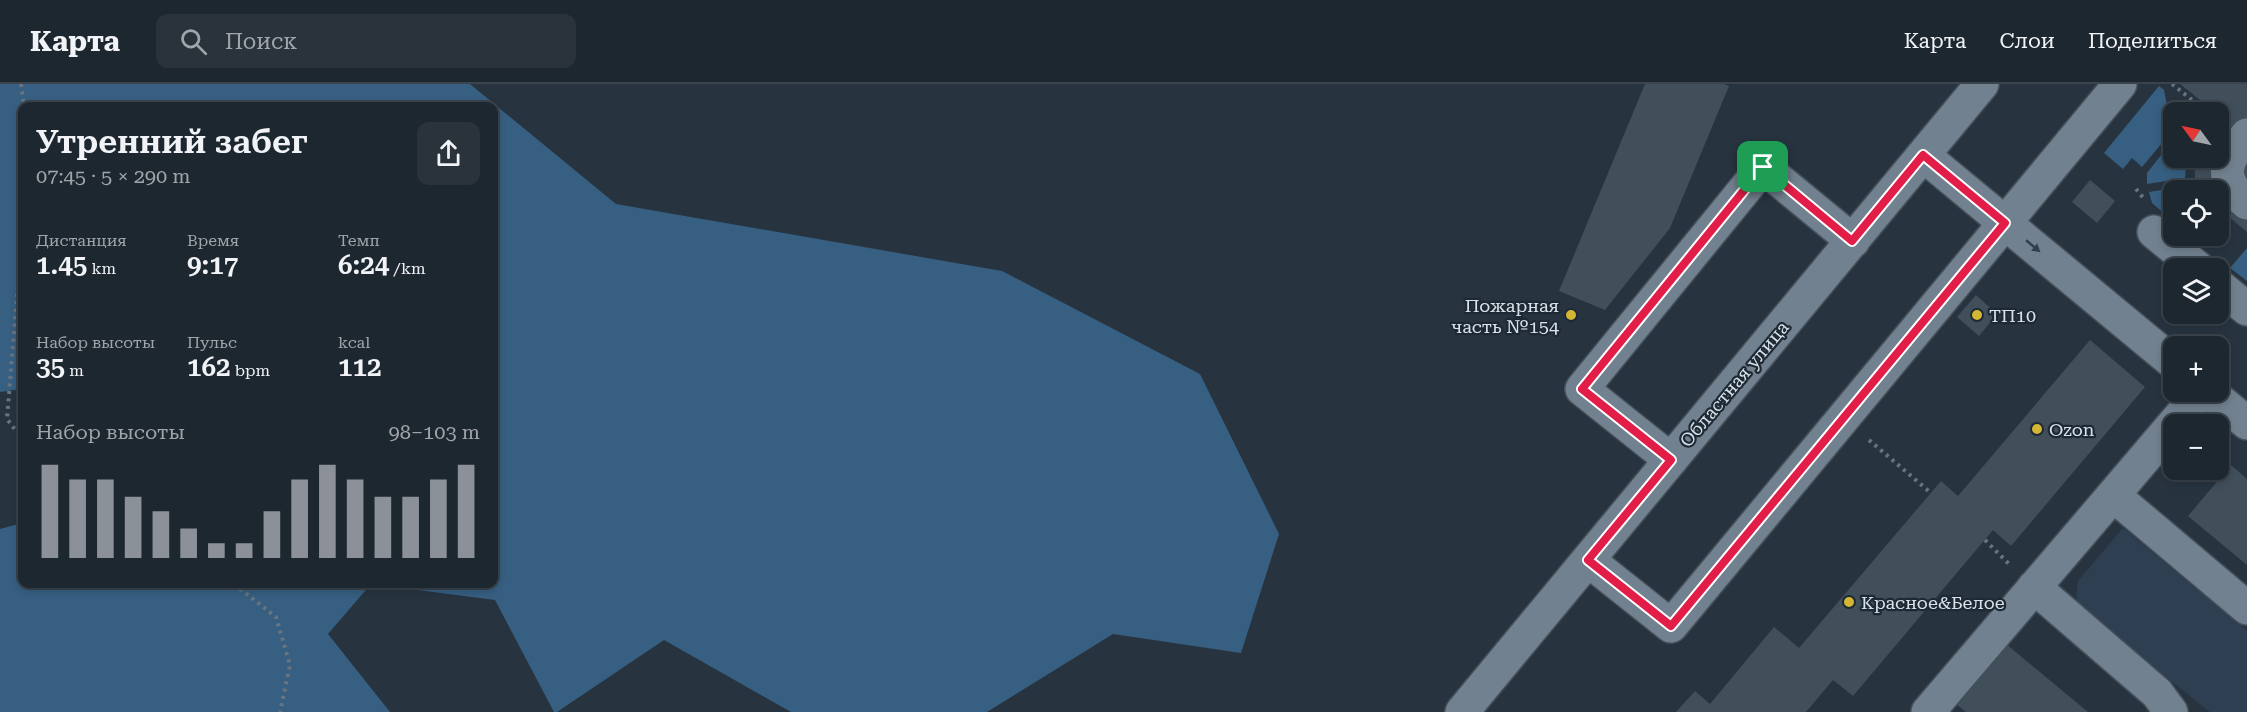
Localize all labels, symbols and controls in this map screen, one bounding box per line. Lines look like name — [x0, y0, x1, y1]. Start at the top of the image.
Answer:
search box — [156, 14, 576, 68]
text: Карта — [30, 25, 120, 58]
icon: search — [177, 25, 210, 58]
text: Поиск — [225, 29, 297, 54]
text: Карта — [1904, 29, 1967, 53]
text: Слои — [2000, 29, 2055, 53]
text: Поделиться — [2088, 29, 2217, 53]
north arrow — [2163, 102, 2229, 168]
map controls — [2163, 102, 2229, 480]
text: Утренний забег — [36, 122, 308, 161]
button: share — [417, 122, 480, 185]
pin — [1737, 141, 1788, 192]
icon: arrive — [1746, 150, 1779, 183]
text: 07:45 · 5 × 290 m — [36, 164, 191, 188]
button: locate — [2163, 180, 2229, 246]
text: Дистанция — [36, 231, 127, 250]
text: Время — [187, 231, 239, 250]
text: Темп — [338, 231, 380, 250]
one-way arrow — [2025, 239, 2040, 252]
text: 1.45 — [36, 250, 87, 280]
text: 9:17 — [187, 250, 238, 280]
text: 6:24 — [338, 250, 389, 280]
button: layers — [2163, 258, 2229, 324]
text: km — [87, 259, 116, 278]
text: /km — [389, 259, 426, 278]
place label: Пожарная часть №154 — [1451, 295, 1559, 337]
place label: ТП10 — [1989, 305, 2036, 326]
marker: Пожарная часть №154 — [1564, 308, 1578, 322]
marker: ТП10 — [1970, 308, 1984, 322]
street label: Областная улица — [1675, 317, 1793, 451]
text: Набор высоты — [36, 333, 155, 352]
text: Пульс — [187, 333, 237, 352]
text: kcal — [338, 333, 370, 352]
button: + — [2163, 336, 2229, 402]
text: 35 — [36, 352, 65, 382]
text: 162 — [187, 352, 231, 382]
text: 112 — [338, 352, 382, 382]
text: m — [65, 361, 84, 380]
text: bpm — [231, 361, 270, 380]
button: − — [2163, 414, 2229, 480]
place label: Ozon — [2049, 419, 2095, 440]
text: Набор высоты — [36, 420, 185, 444]
text: 98–103 m — [389, 420, 480, 444]
marker: Ozon — [2030, 422, 2044, 436]
place label: Красное&Белое — [1861, 592, 2005, 613]
marker: Красное&Белое — [1842, 595, 1856, 609]

